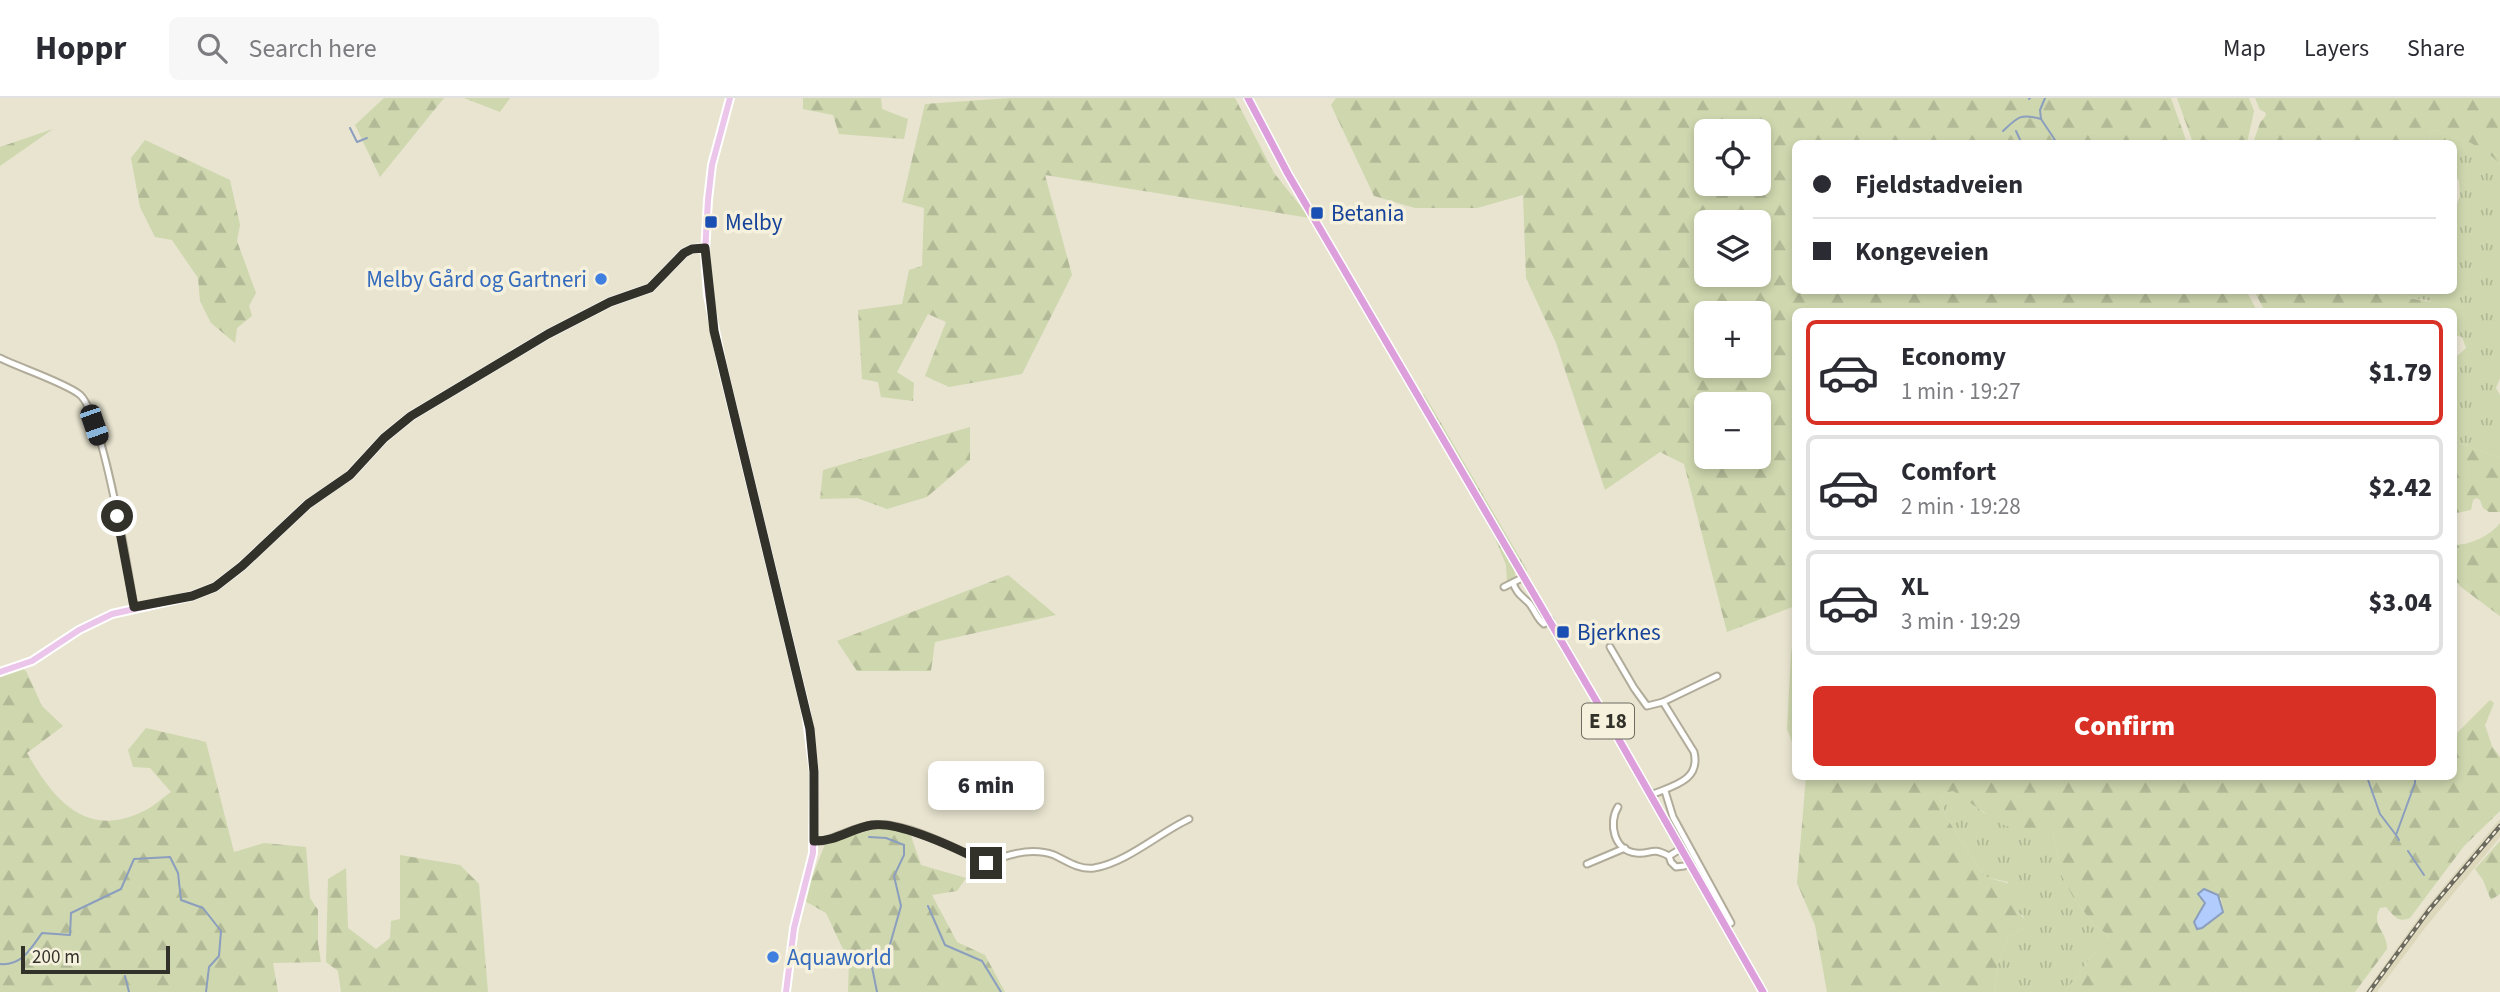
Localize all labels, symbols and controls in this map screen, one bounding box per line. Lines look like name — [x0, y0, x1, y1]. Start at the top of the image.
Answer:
search box — [169, 17, 659, 80]
text: Hoppr — [35, 25, 127, 72]
icon: search — [193, 29, 231, 67]
text: Search here — [249, 30, 377, 67]
text: Map — [2223, 31, 2266, 66]
text: Layers — [2304, 31, 2369, 66]
text: Share — [2407, 31, 2465, 66]
map controls — [1694, 119, 1771, 469]
button: locate — [1694, 119, 1771, 196]
text: Fjeldstadveien — [1855, 166, 2023, 203]
place label: Betania — [1331, 197, 1404, 230]
marker: Betania — [1309, 205, 1325, 221]
place label: Melby — [725, 206, 783, 239]
button: layers — [1694, 210, 1771, 287]
marker: Melby — [703, 214, 719, 230]
text: Kongeveien — [1855, 233, 1989, 270]
place label: Melby Gård og Gartneri — [366, 263, 587, 296]
marker: Melby Gård og Gartneri — [593, 271, 609, 287]
button: + — [1694, 301, 1771, 378]
text: Economy — [1901, 338, 2006, 375]
icon: car — [1817, 341, 1880, 404]
text: $1.79 — [2368, 354, 2432, 391]
text: 1 min · 19:27 — [1901, 375, 2021, 408]
button: − — [1694, 392, 1771, 469]
car — [78, 402, 111, 448]
text: Comfort — [1901, 453, 1996, 490]
icon: car — [1817, 456, 1880, 519]
text: $2.42 — [2368, 469, 2432, 506]
text: 2 min · 19:28 — [1901, 490, 2021, 523]
route start — [101, 500, 133, 532]
text: XL — [1901, 568, 1929, 605]
icon: car — [1817, 571, 1880, 634]
text: $3.04 — [2368, 584, 2432, 621]
text: 3 min · 19:29 — [1901, 605, 2021, 638]
place label: Bjerknes — [1577, 616, 1661, 649]
marker: Bjerknes — [1555, 624, 1571, 640]
button: Confirm — [1813, 686, 2436, 766]
road number: E 18 — [1582, 704, 1634, 738]
callout: 6 min — [928, 762, 1044, 810]
text: 6 min — [958, 769, 1014, 802]
route end — [970, 847, 1002, 879]
place label: Aquaworld — [787, 941, 892, 974]
scale bar — [21, 943, 170, 975]
text: 200 m — [32, 944, 80, 971]
marker: Aquaworld — [765, 949, 781, 965]

